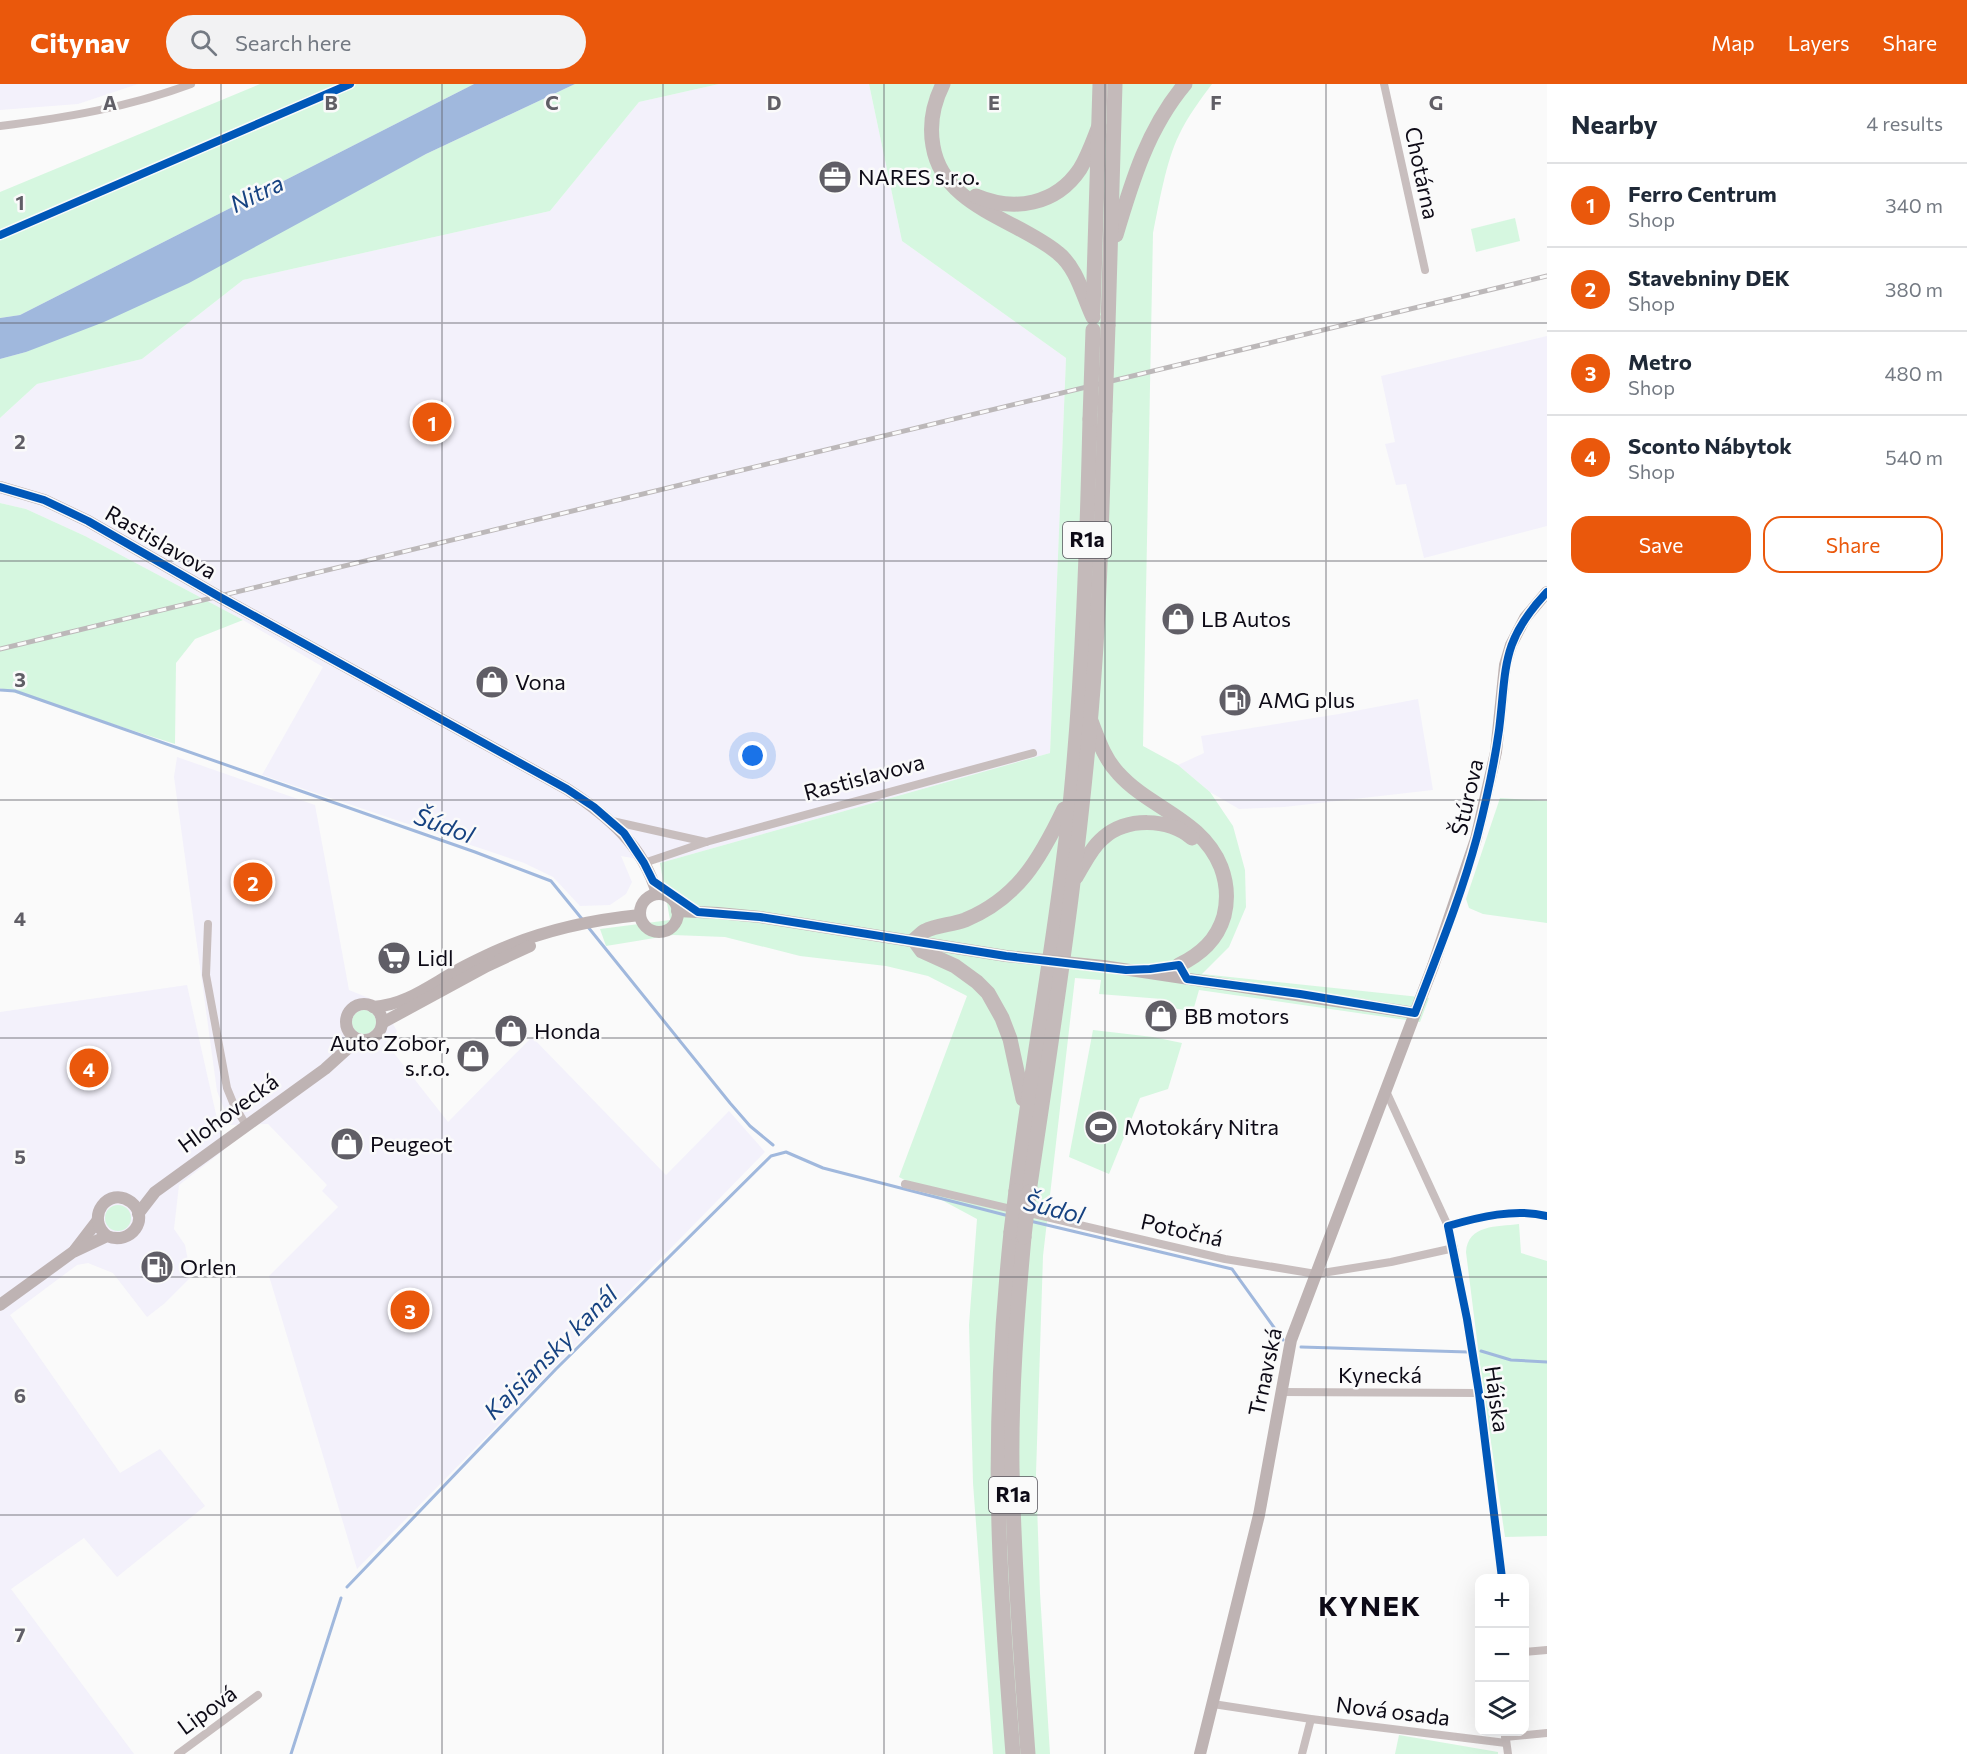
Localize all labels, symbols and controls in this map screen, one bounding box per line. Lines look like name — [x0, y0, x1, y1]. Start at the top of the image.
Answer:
search box — [166, 15, 586, 69]
text: Citynav — [30, 25, 130, 59]
icon: search — [187, 26, 220, 59]
text: Search here — [235, 29, 351, 56]
text: Map — [1711, 30, 1755, 55]
text: Layers — [1788, 30, 1850, 55]
text: Share — [1883, 30, 1937, 55]
text: A — [103, 90, 117, 114]
text: B — [324, 90, 338, 114]
text: C — [545, 90, 559, 114]
text: D — [767, 90, 781, 114]
text: E — [988, 90, 1000, 114]
text: F — [1210, 90, 1222, 114]
text: G — [1429, 90, 1443, 114]
text: Nearby — [1571, 108, 1658, 139]
text: 4 results — [1866, 111, 1943, 135]
street label: Chotárna — [1400, 124, 1445, 222]
office icon: NARES s.r.o. — [817, 159, 853, 195]
place label: NARES s.r.o. — [858, 163, 980, 190]
water label: Nitra — [225, 167, 288, 218]
text: Ferro Centrum — [1628, 180, 1777, 207]
text: 1 — [15, 190, 25, 214]
text: 1 — [1586, 193, 1595, 217]
text: 340 m — [1885, 193, 1943, 217]
text: Shop — [1628, 207, 1675, 231]
text: Stavebniny DEK — [1628, 264, 1790, 291]
text: 2 — [1585, 277, 1596, 301]
text: 380 m — [1885, 277, 1943, 301]
text: Shop — [1628, 291, 1675, 315]
text: Metro — [1628, 348, 1692, 375]
text: 3 — [1585, 361, 1596, 385]
text: 480 m — [1885, 361, 1943, 385]
text: Shop — [1628, 375, 1675, 399]
pin: 1 — [412, 400, 452, 444]
text: 2 — [14, 429, 26, 453]
text: Sconto Nábytok — [1628, 432, 1792, 459]
text: 4 — [1584, 445, 1597, 469]
text: 540 m — [1885, 445, 1943, 469]
text: Shop — [1628, 459, 1675, 483]
street label: Rastislavova — [101, 499, 222, 584]
button: Save — [1571, 516, 1751, 573]
button: Share — [1763, 516, 1943, 573]
road number: R1a — [1063, 522, 1111, 558]
shop icon: LB Autos — [1160, 601, 1196, 637]
place label: LB Autos — [1201, 605, 1291, 632]
shop icon: Vona — [474, 664, 510, 700]
text: 3 — [14, 667, 26, 691]
place label: Vona — [515, 668, 566, 695]
fuel station icon: AMG plus — [1217, 682, 1253, 718]
place label: AMG plus — [1258, 686, 1355, 713]
your location — [738, 741, 767, 770]
street label: Rastislavova — [801, 747, 927, 806]
street label: Štúrova — [1445, 756, 1488, 838]
water label: Šúdol — [411, 800, 479, 849]
pin: 2 — [234, 860, 272, 904]
text: 4 — [14, 906, 26, 930]
supermarket icon: Lidl — [376, 940, 412, 976]
place label: Lidl — [417, 944, 454, 971]
shop icon: BB motors — [1143, 998, 1179, 1034]
place label: BB motors — [1184, 1002, 1289, 1029]
shop icon: Honda — [493, 1013, 529, 1049]
place label: Honda — [534, 1017, 600, 1044]
place label: Auto Zobor, s.r.o. — [330, 1029, 450, 1081]
shop icon: Auto Zobor, s.r.o. — [455, 1038, 491, 1074]
pin: 4 — [70, 1046, 109, 1090]
street label: Hlohovecká — [172, 1067, 283, 1158]
sports icon: Motokáry Nitra — [1083, 1109, 1119, 1145]
place label: Motokáry Nitra — [1124, 1113, 1279, 1140]
shop icon: Peugeot — [329, 1126, 365, 1162]
place label: Peugeot — [370, 1130, 453, 1157]
text: 5 — [14, 1144, 26, 1168]
water label: Šúdol — [1021, 1186, 1089, 1229]
street label: Potočná — [1138, 1207, 1226, 1252]
fuel station icon: Orlen — [139, 1249, 175, 1285]
place label: Orlen — [180, 1253, 237, 1280]
water label: Kajsiansky kanál — [477, 1279, 623, 1425]
pin: 3 — [390, 1288, 430, 1332]
street label: Trnavská — [1242, 1325, 1287, 1418]
street label: Kynecká — [1338, 1361, 1422, 1388]
street label: Hájska — [1479, 1364, 1516, 1434]
text: 6 — [14, 1383, 26, 1407]
road number: R1a — [989, 1477, 1037, 1513]
map controls — [1475, 1574, 1529, 1736]
button: + — [1475, 1574, 1529, 1628]
district label: KYNEK — [1318, 1588, 1422, 1622]
text: 7 — [15, 1622, 26, 1646]
button: − — [1475, 1628, 1529, 1682]
street label: Lipová — [172, 1679, 242, 1740]
button: layers — [1475, 1682, 1529, 1736]
street label: Nová osada — [1334, 1690, 1452, 1731]

